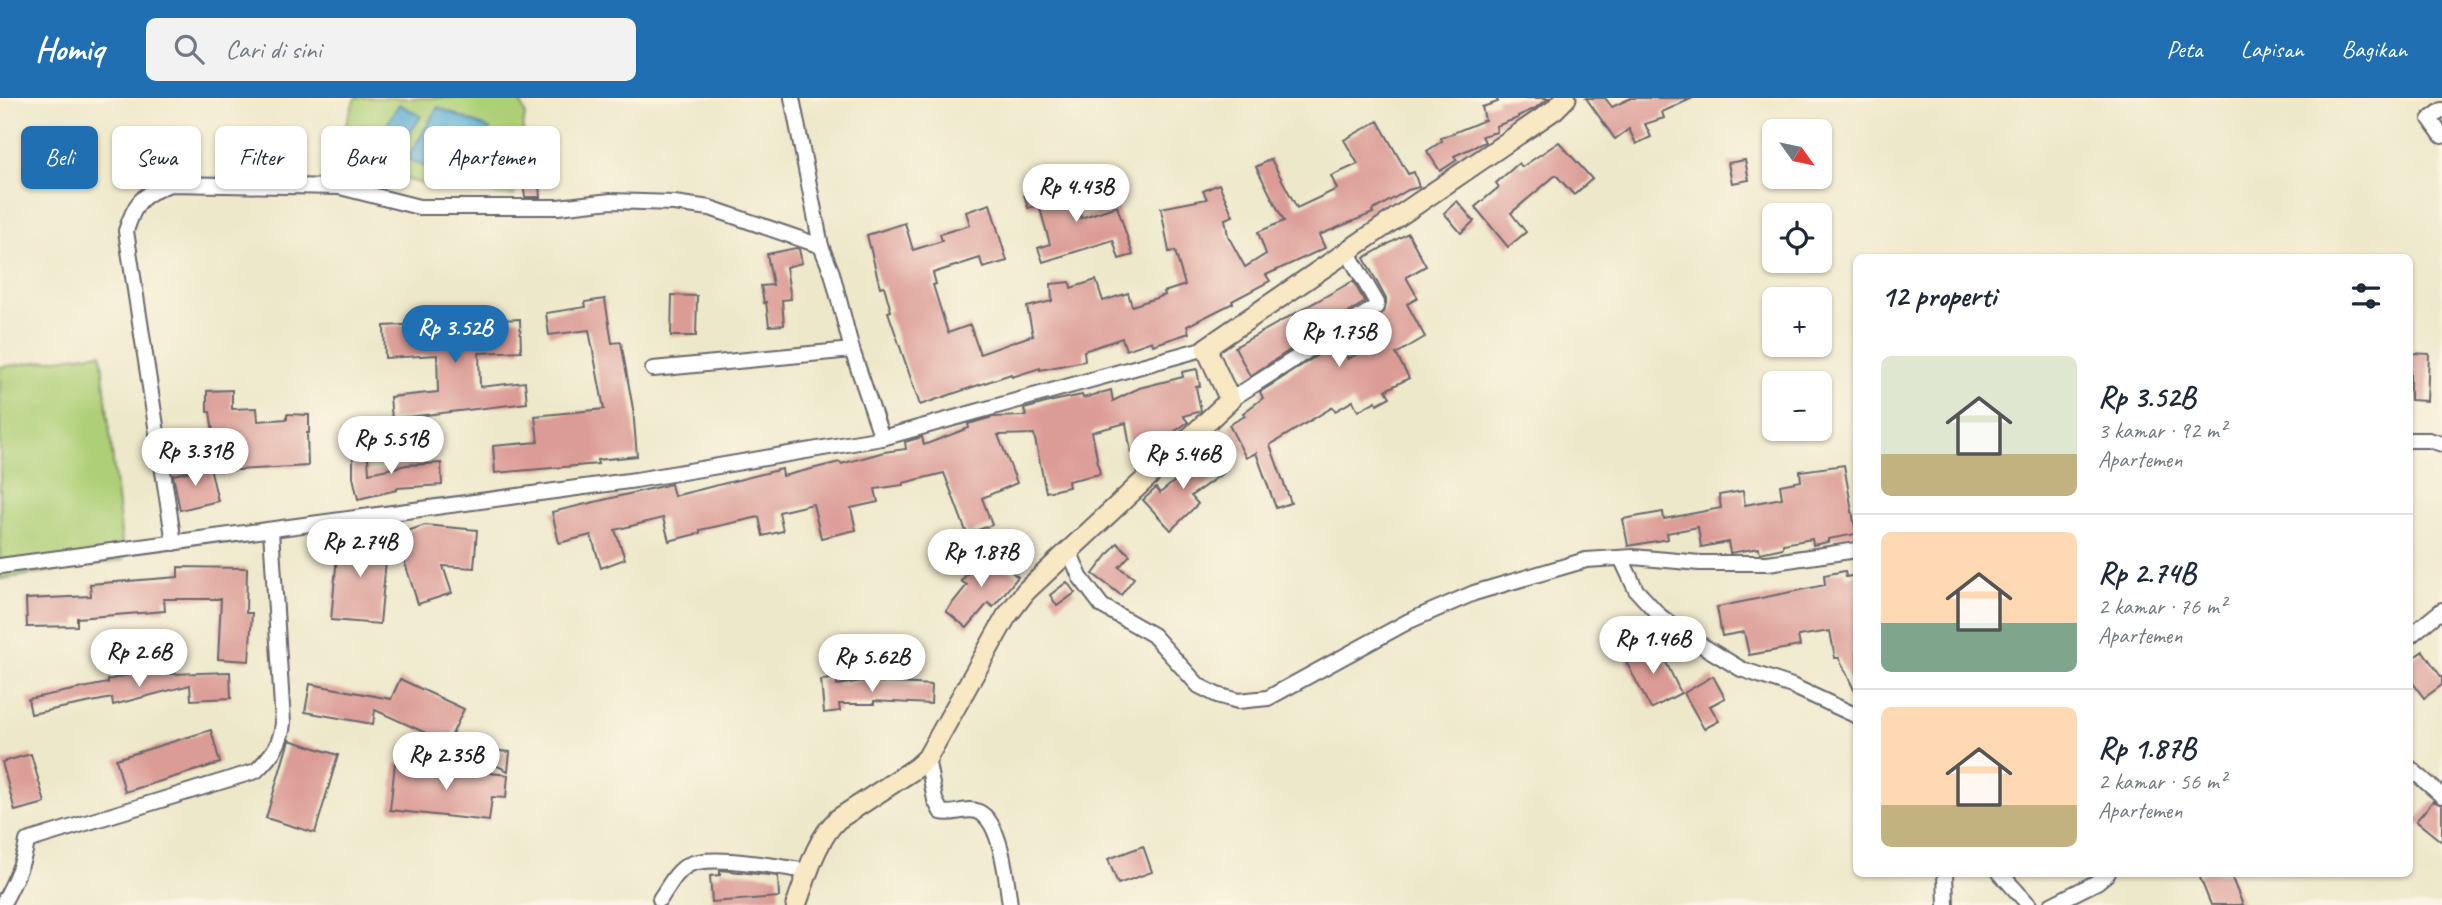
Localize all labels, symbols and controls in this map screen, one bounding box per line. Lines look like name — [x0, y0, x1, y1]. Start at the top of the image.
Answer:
search box — [146, 18, 636, 81]
text: Homiq — [35, 28, 104, 70]
icon: search — [170, 30, 208, 68]
text: Cari di sini — [226, 33, 321, 66]
text: Peta — [2166, 34, 2203, 64]
text: Lapisan — [2241, 34, 2304, 64]
text: Bagikan — [2342, 34, 2407, 64]
north arrow — [1762, 119, 1832, 189]
map controls — [1762, 119, 1832, 441]
chip: Beli — [21, 126, 98, 189]
chip: Sewa — [112, 126, 201, 189]
chip: Filter — [215, 126, 307, 189]
chip: Baru — [321, 126, 410, 189]
chip: Apartemen — [424, 126, 560, 189]
pin: Rp 4.43B — [1004, 164, 1148, 224]
text: Rp 4.43B — [1039, 172, 1113, 201]
button: locate — [1762, 203, 1832, 273]
text: 12 properti — [1881, 277, 1996, 315]
icon: filters — [2347, 277, 2385, 315]
button: + — [1762, 287, 1832, 357]
pin: Rp 3.52B — [383, 306, 527, 365]
pin: Rp 1.75B — [1267, 310, 1411, 369]
text: Rp 3.52B — [418, 313, 492, 342]
text: Rp 1.75B — [1302, 317, 1376, 346]
button: − — [1762, 371, 1832, 441]
text: Rp 3.52B — [2098, 378, 2195, 416]
icon: home — [1937, 384, 2021, 468]
pin: Rp 5.51B — [319, 416, 463, 476]
text: 3 kamar · 92 m² — [2098, 416, 2226, 445]
text: Rp 5.51B — [354, 424, 428, 453]
pin: Rp 3.31B — [123, 428, 267, 488]
pin: Rp 5.46B — [1111, 432, 1255, 491]
text: Rp 3.31B — [158, 436, 232, 465]
text: Rp 5.46B — [1146, 439, 1220, 468]
text: Apartemen — [2098, 445, 2182, 474]
pin: Rp 2.74B — [288, 519, 432, 579]
text: Rp 2.74B — [323, 527, 397, 556]
pin: Rp 1.87B — [909, 530, 1053, 589]
text: Rp 1.87B — [944, 537, 1018, 566]
text: Rp 2.74B — [2098, 554, 2196, 592]
icon: home — [1937, 560, 2021, 644]
text: 2 kamar · 76 m² — [2098, 592, 2226, 621]
pin: Rp 1.46B — [1581, 616, 1725, 676]
text: Apartemen — [2098, 621, 2182, 650]
text: Rp 1.46B — [1615, 624, 1691, 653]
pin: Rp 2.6B — [74, 630, 204, 689]
pin: Rp 5.62B — [800, 634, 944, 694]
text: Rp 2.6B — [107, 637, 172, 666]
text: Rp 5.62B — [835, 642, 909, 671]
text: Rp 1.87B — [2098, 729, 2196, 767]
pin: Rp 2.35B — [374, 732, 518, 792]
icon: home — [1937, 735, 2021, 819]
text: Rp 2.35B — [409, 740, 483, 769]
text: 2 kamar · 56 m² — [2098, 767, 2226, 796]
text: Apartemen — [2098, 796, 2182, 825]

